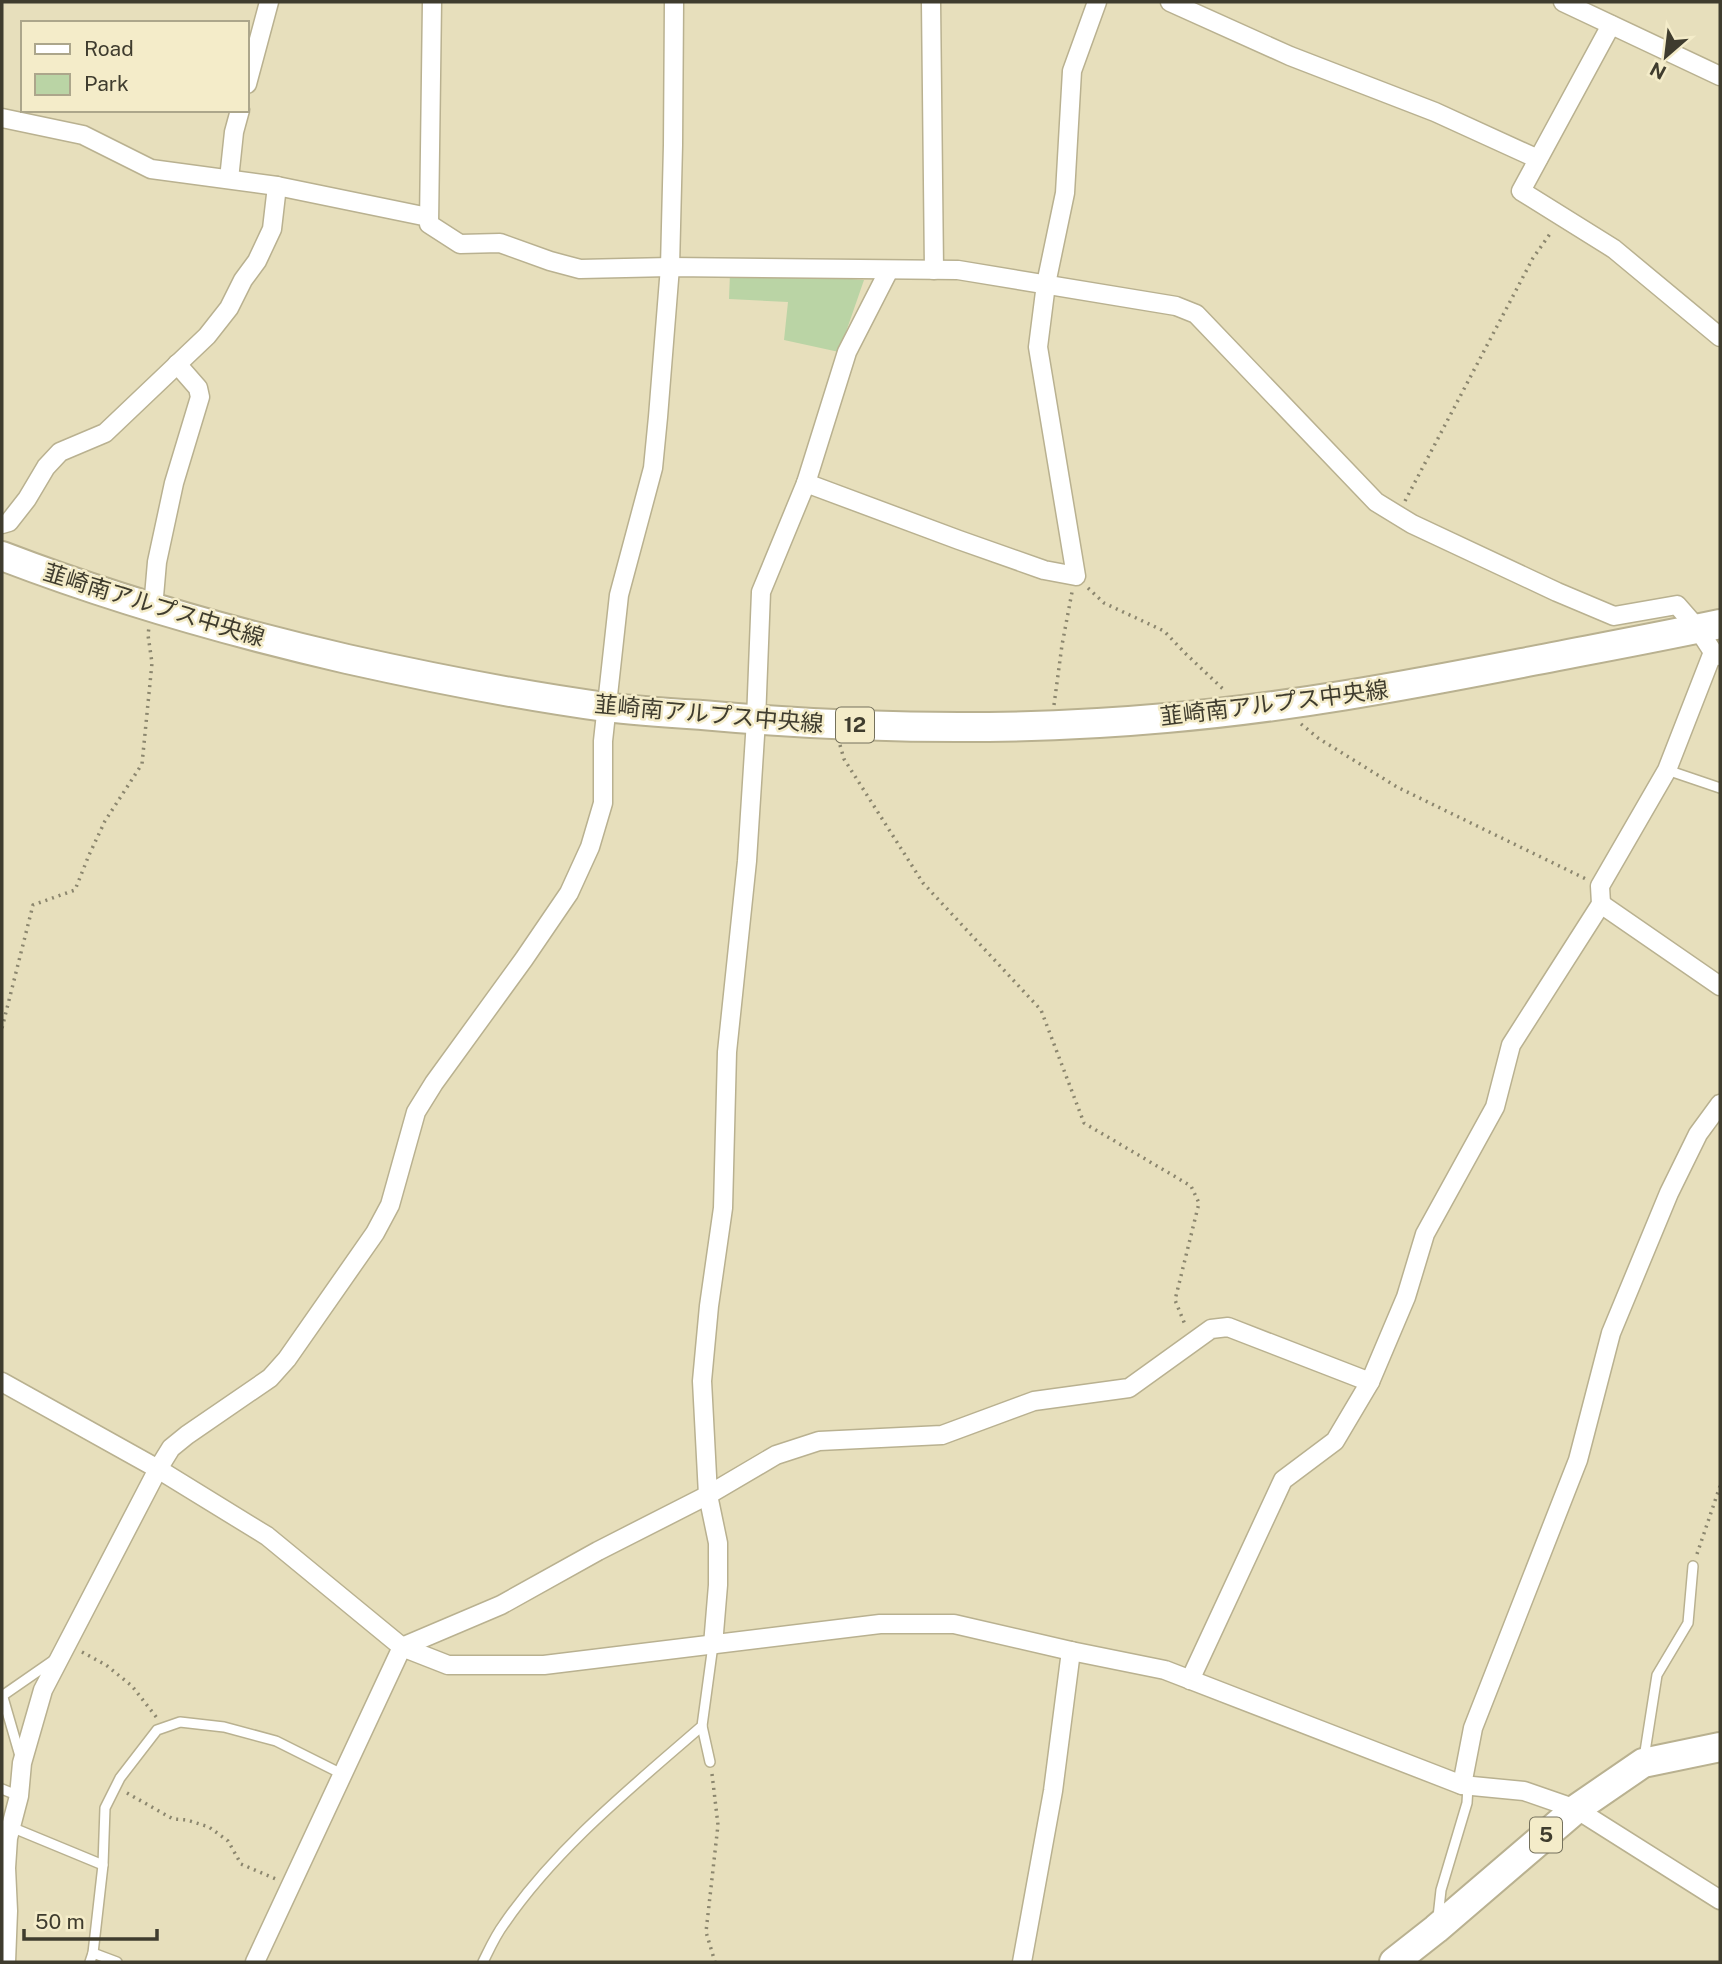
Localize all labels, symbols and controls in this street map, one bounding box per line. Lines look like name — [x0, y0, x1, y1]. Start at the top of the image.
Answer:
legend — [21, 21, 248, 112]
north arrow — [1631, 21, 1701, 91]
text: Road — [84, 36, 134, 61]
text: N — [1646, 58, 1670, 84]
text: Park — [84, 71, 129, 96]
street label: 韮崎南アルプス中央線 — [40, 558, 268, 651]
street label: 韮崎南アルプス中央線 — [1158, 675, 1390, 730]
street label: 韮崎南アルプス中央線 — [593, 690, 825, 737]
road number: 12 — [836, 708, 874, 742]
road number: 5 — [1530, 1818, 1562, 1853]
scale bar — [24, 1898, 158, 1942]
text: 50 m — [35, 1909, 85, 1934]

